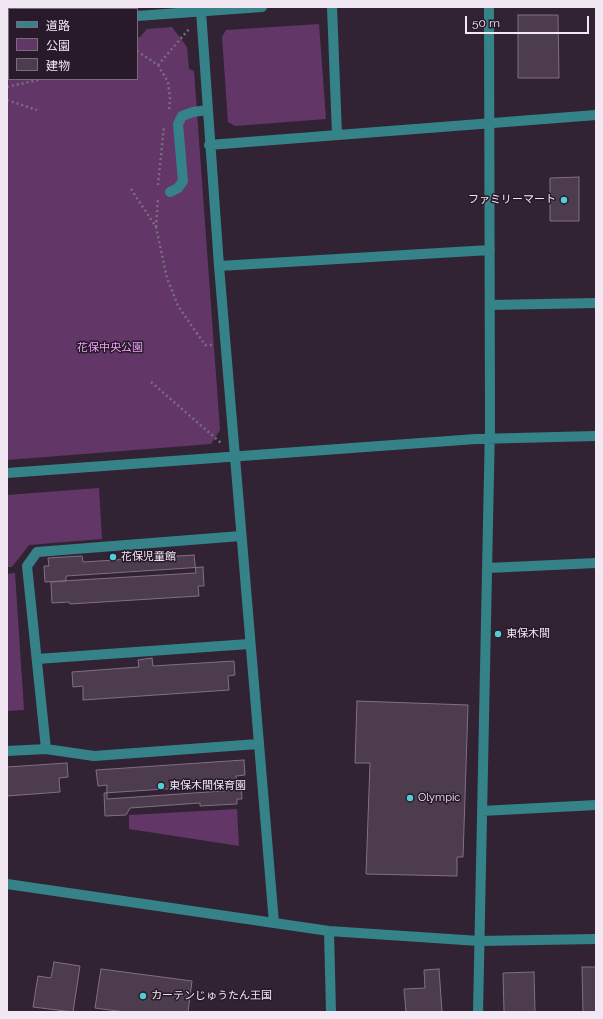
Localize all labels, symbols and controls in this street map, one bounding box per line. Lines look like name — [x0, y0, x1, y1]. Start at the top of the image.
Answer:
legend — [8, 8, 138, 80]
scale bar — [467, 8, 591, 34]
text: 50 m — [472, 16, 500, 30]
text: 道路 — [46, 19, 70, 33]
text: 公園 — [46, 39, 70, 53]
text: 建物 — [46, 59, 70, 73]
place label: ファミリーマート — [468, 193, 556, 207]
marker: ファミリーマート — [559, 195, 569, 205]
park label: 花保中央公園 — [77, 341, 143, 355]
place label: 花保児童館 — [121, 550, 176, 564]
marker: 花保児童館 — [108, 552, 118, 562]
place label: 東保木間 — [506, 627, 550, 641]
marker: 東保木間 — [493, 629, 503, 639]
place label: 東保木間保育園 — [169, 779, 246, 793]
marker: 東保木間保育園 — [156, 781, 166, 791]
place label: Olympic — [418, 791, 460, 805]
marker: Olympic — [405, 793, 415, 803]
place label: カーテンじゅうたん王国 — [151, 989, 272, 1003]
marker: カーテンじゅうたん王国 — [138, 991, 148, 1001]

